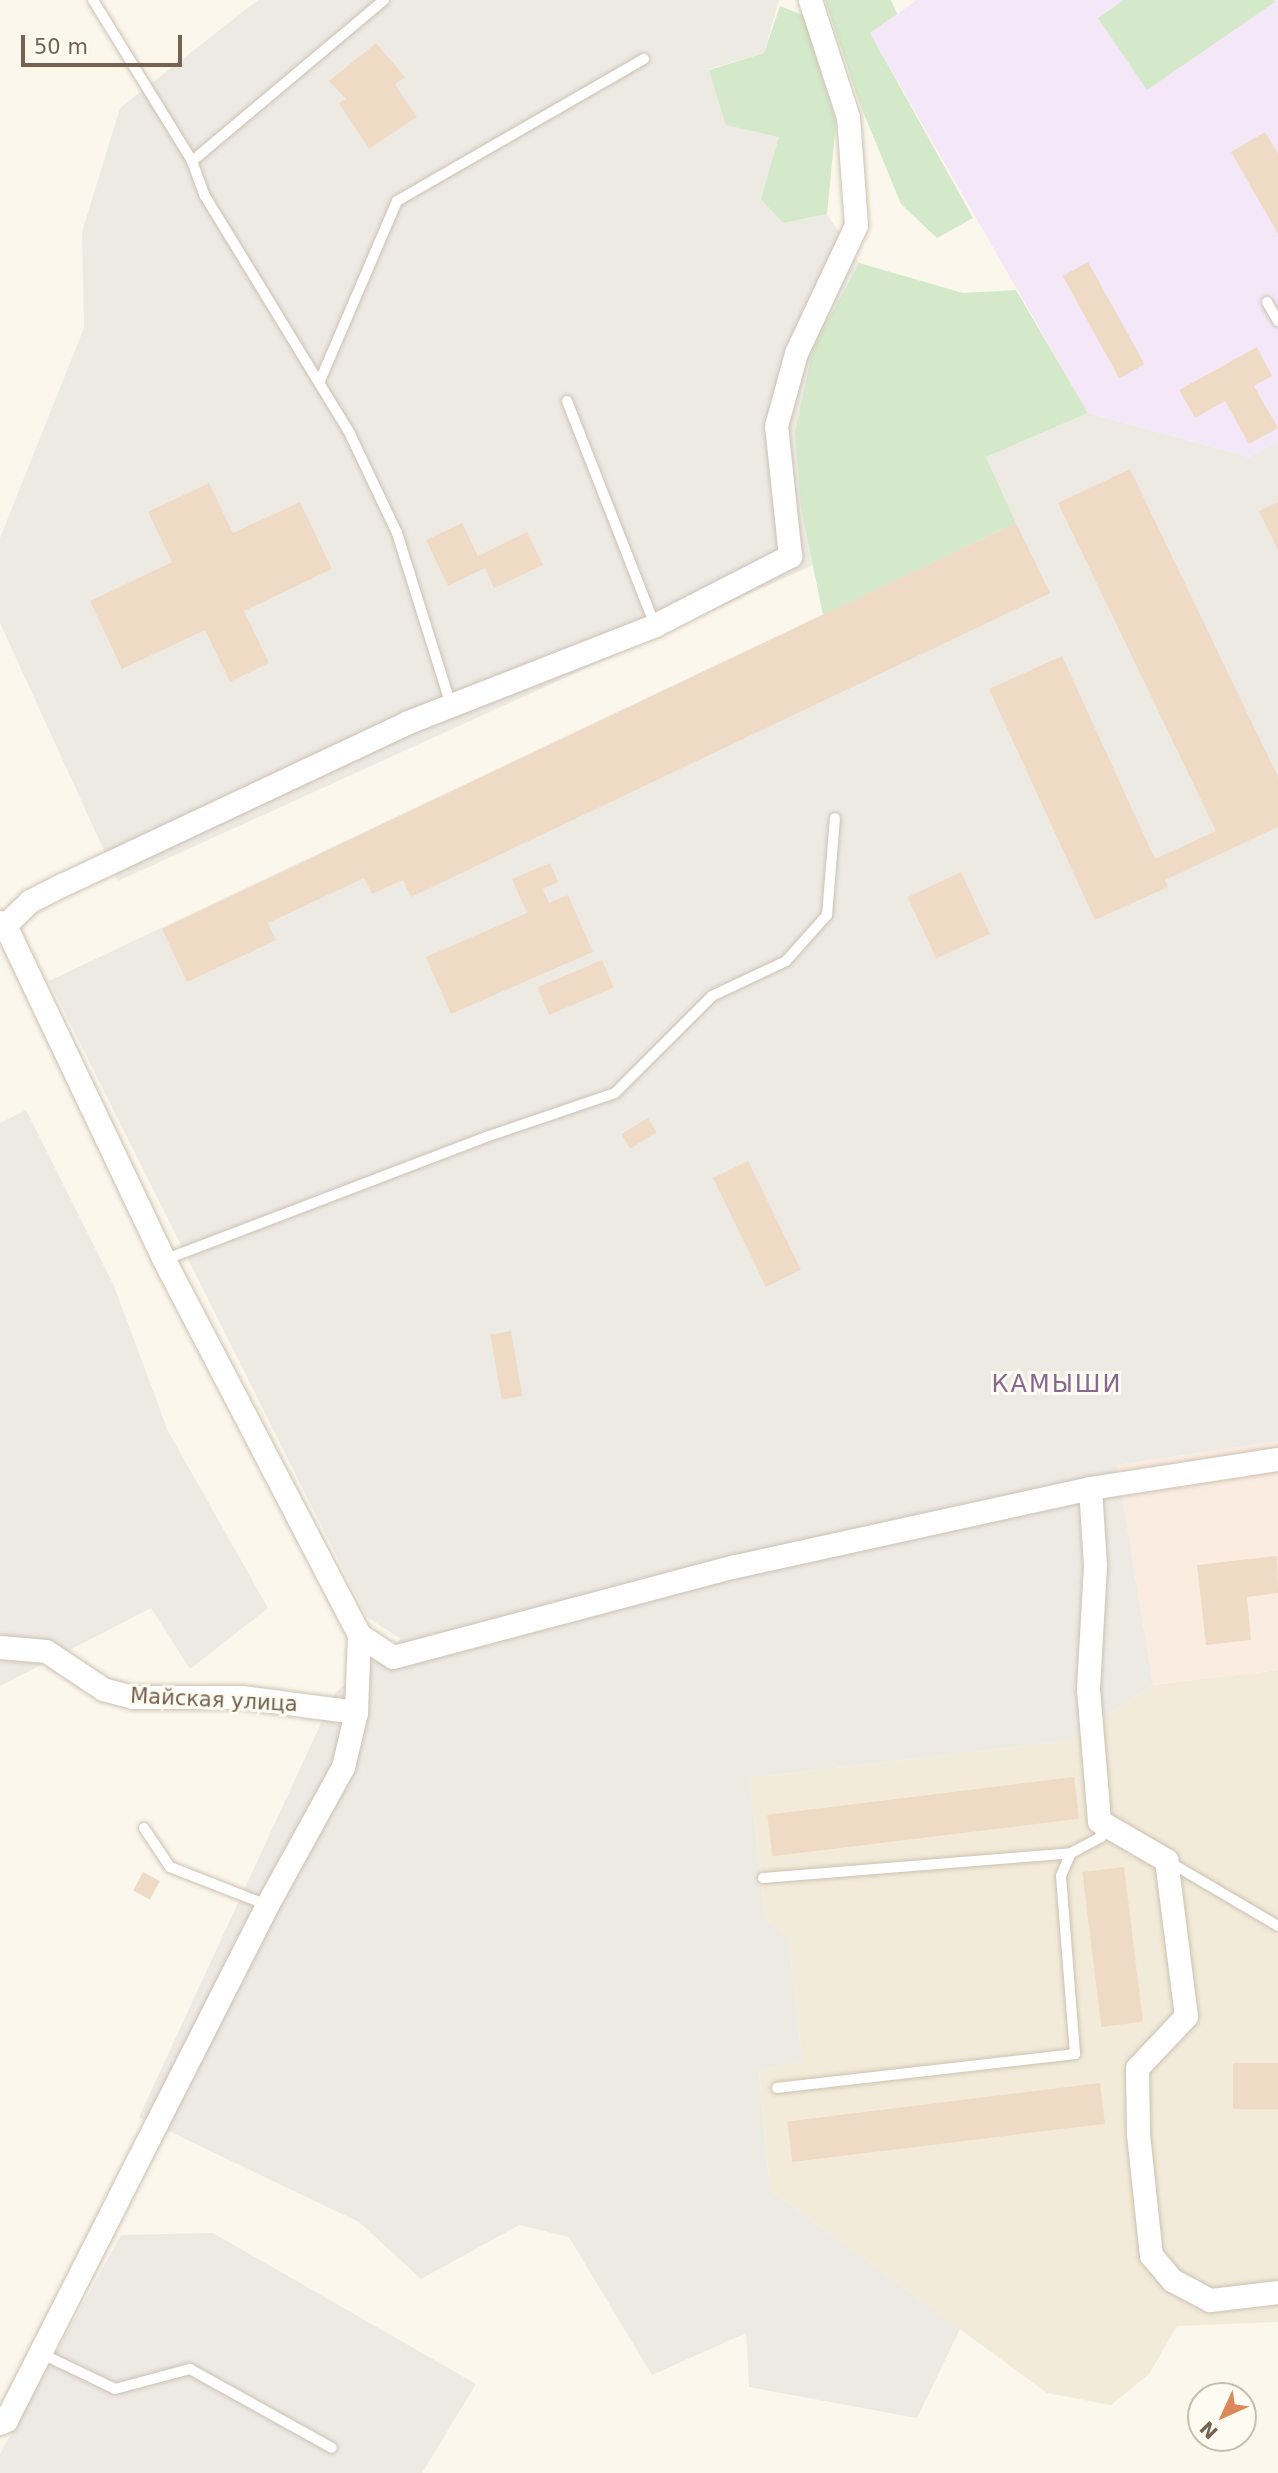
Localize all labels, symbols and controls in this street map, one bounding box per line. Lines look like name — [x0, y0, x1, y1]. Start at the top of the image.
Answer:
scale bar — [24, 21, 186, 65]
text: 50 m — [34, 35, 88, 59]
district label: КАМЫШИ — [992, 1371, 1122, 1399]
street label: Майская улица — [130, 1683, 298, 1717]
north arrow — [1187, 2382, 1257, 2452]
text: N — [1195, 2417, 1222, 2444]

